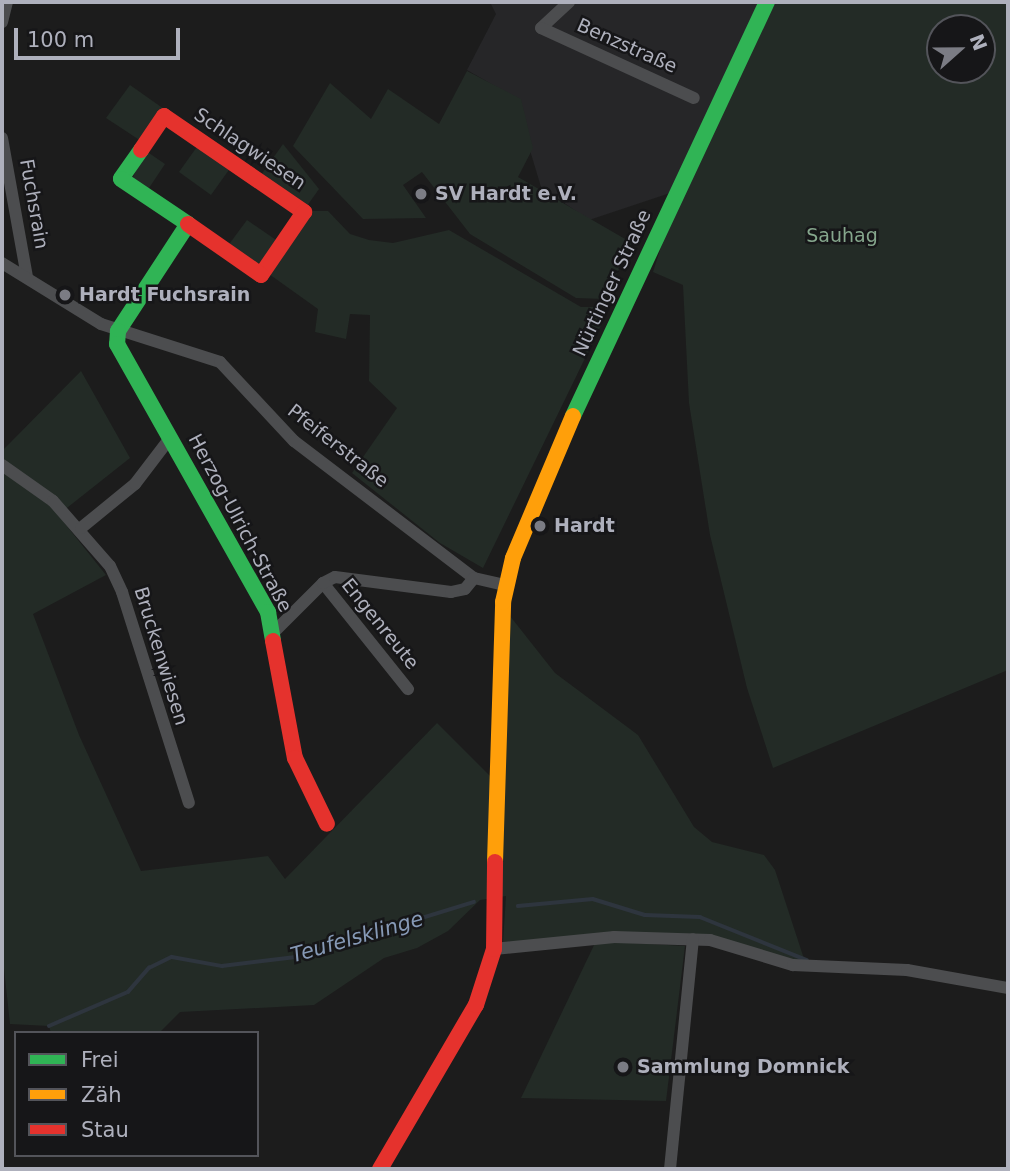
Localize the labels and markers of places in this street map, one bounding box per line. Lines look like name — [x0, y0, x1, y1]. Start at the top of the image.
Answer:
place label: SV Hardt e.V. — [435, 183, 577, 205]
marker: SV Hardt e.V. — [413, 186, 429, 202]
place label: Hardt Fuchsrain — [79, 284, 250, 306]
marker: Hardt Fuchsrain — [57, 287, 73, 303]
place label: Hardt — [554, 515, 615, 537]
marker: Hardt — [532, 518, 548, 534]
place label: Sammlung Domnick — [637, 1056, 849, 1078]
marker: Sammlung Domnick — [615, 1059, 631, 1075]

